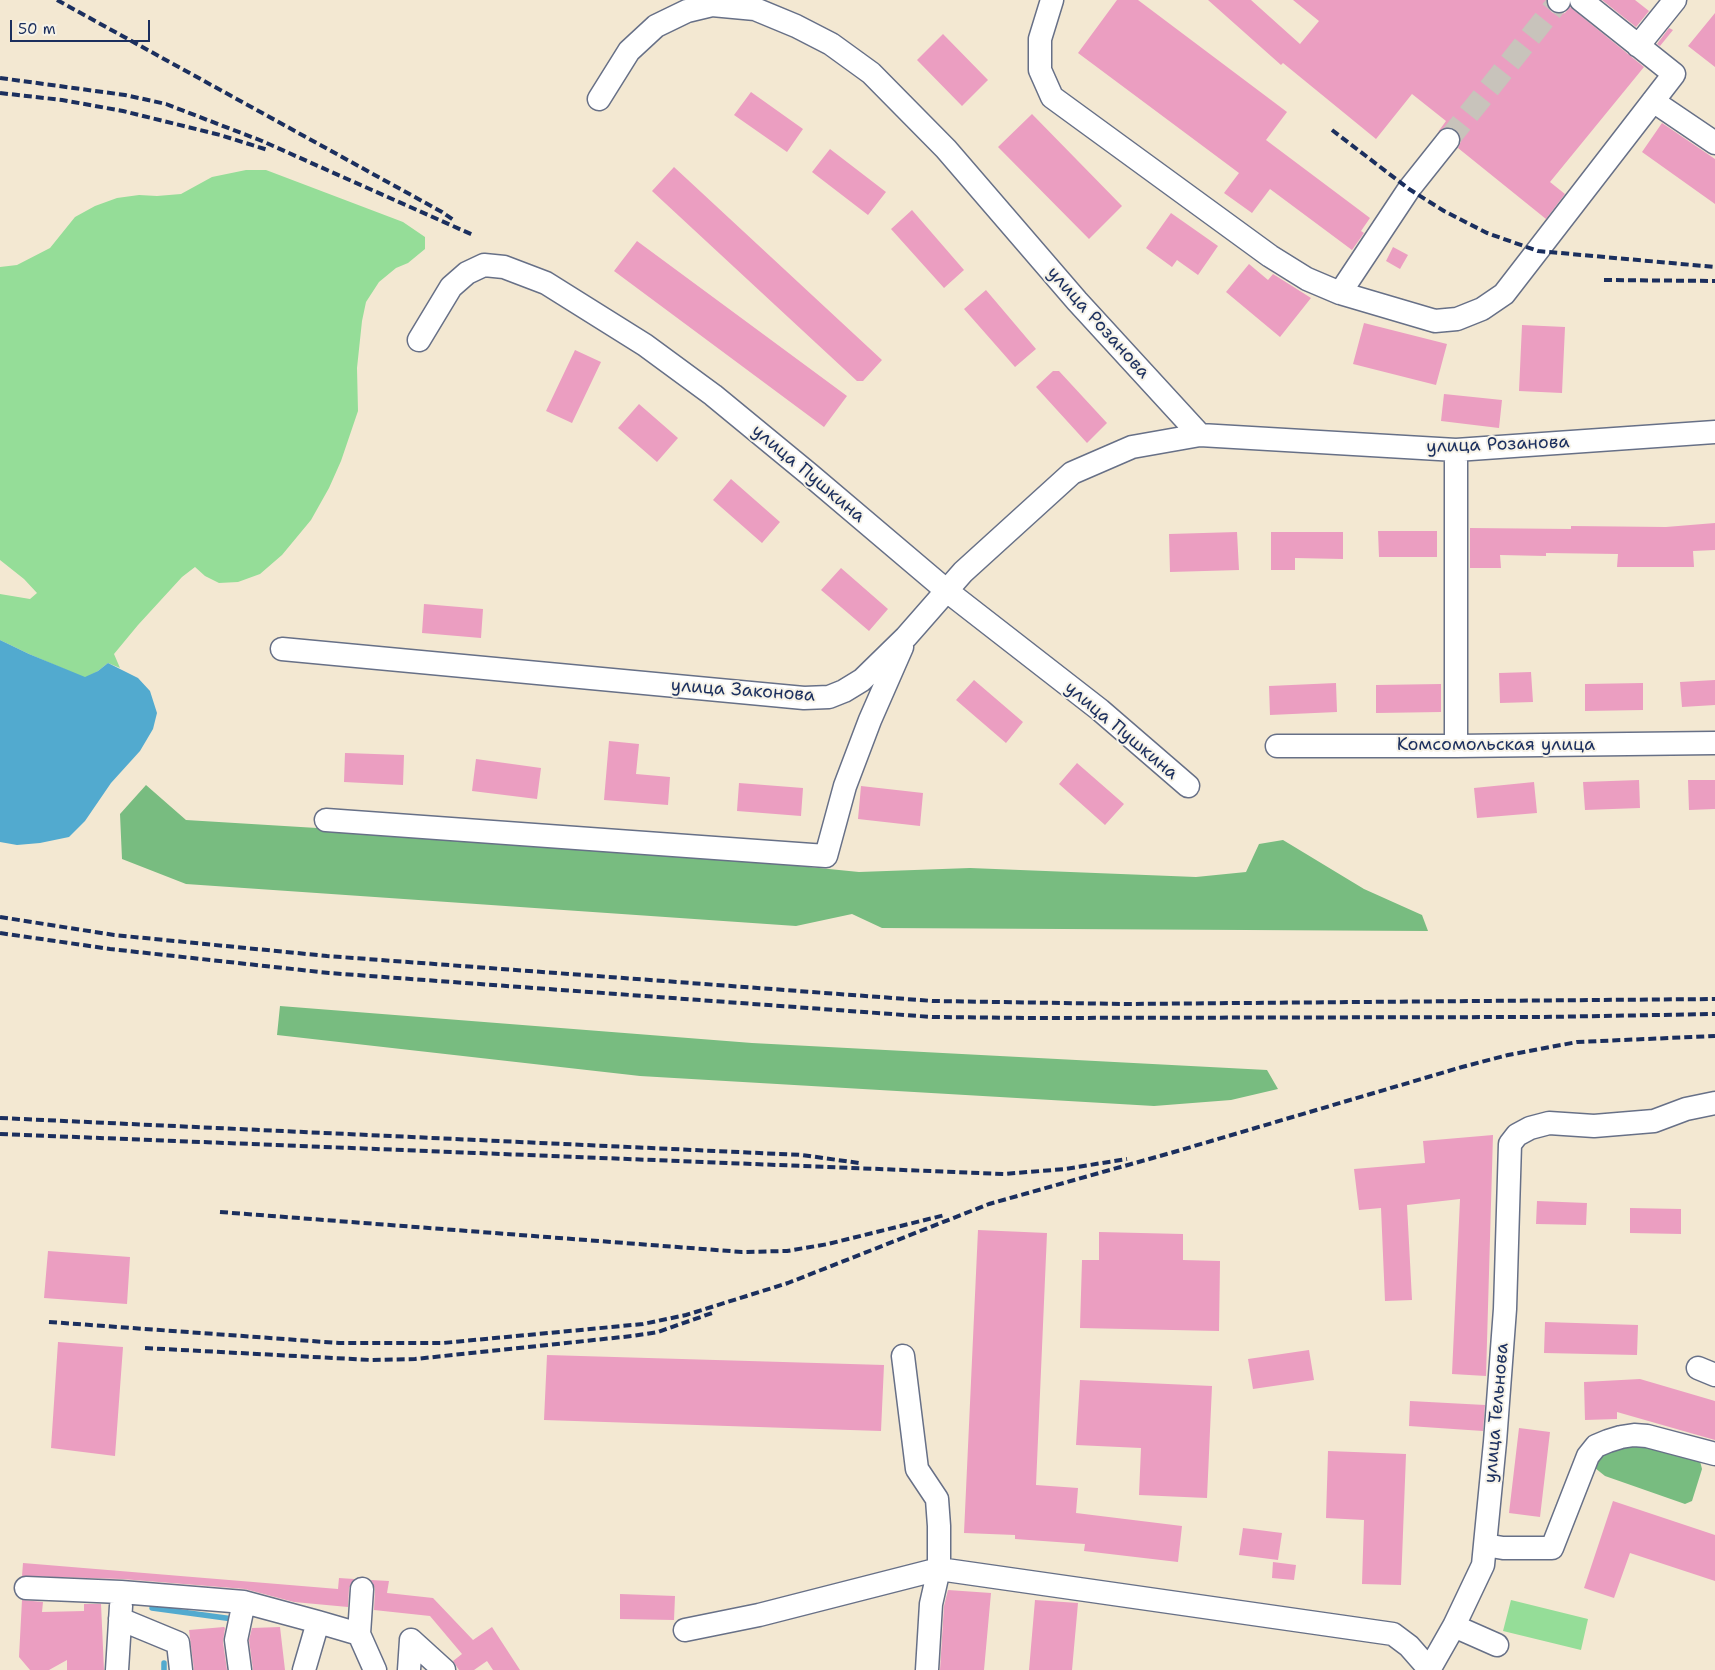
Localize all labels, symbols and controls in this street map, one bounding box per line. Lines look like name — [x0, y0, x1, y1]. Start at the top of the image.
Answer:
scale bar — [12, 10, 152, 42]
text: 50 m — [18, 19, 56, 39]
street label: улица Розанова — [1042, 263, 1154, 383]
street label: улица Пушкина — [747, 420, 869, 528]
street label: улица Розанова — [1426, 432, 1570, 458]
street label: улица Законова — [670, 675, 816, 707]
street label: улица Пушкина — [1060, 677, 1182, 785]
street label: Комсомольская улица — [1397, 734, 1595, 756]
street label: улица Тельнова — [1480, 1342, 1514, 1484]

